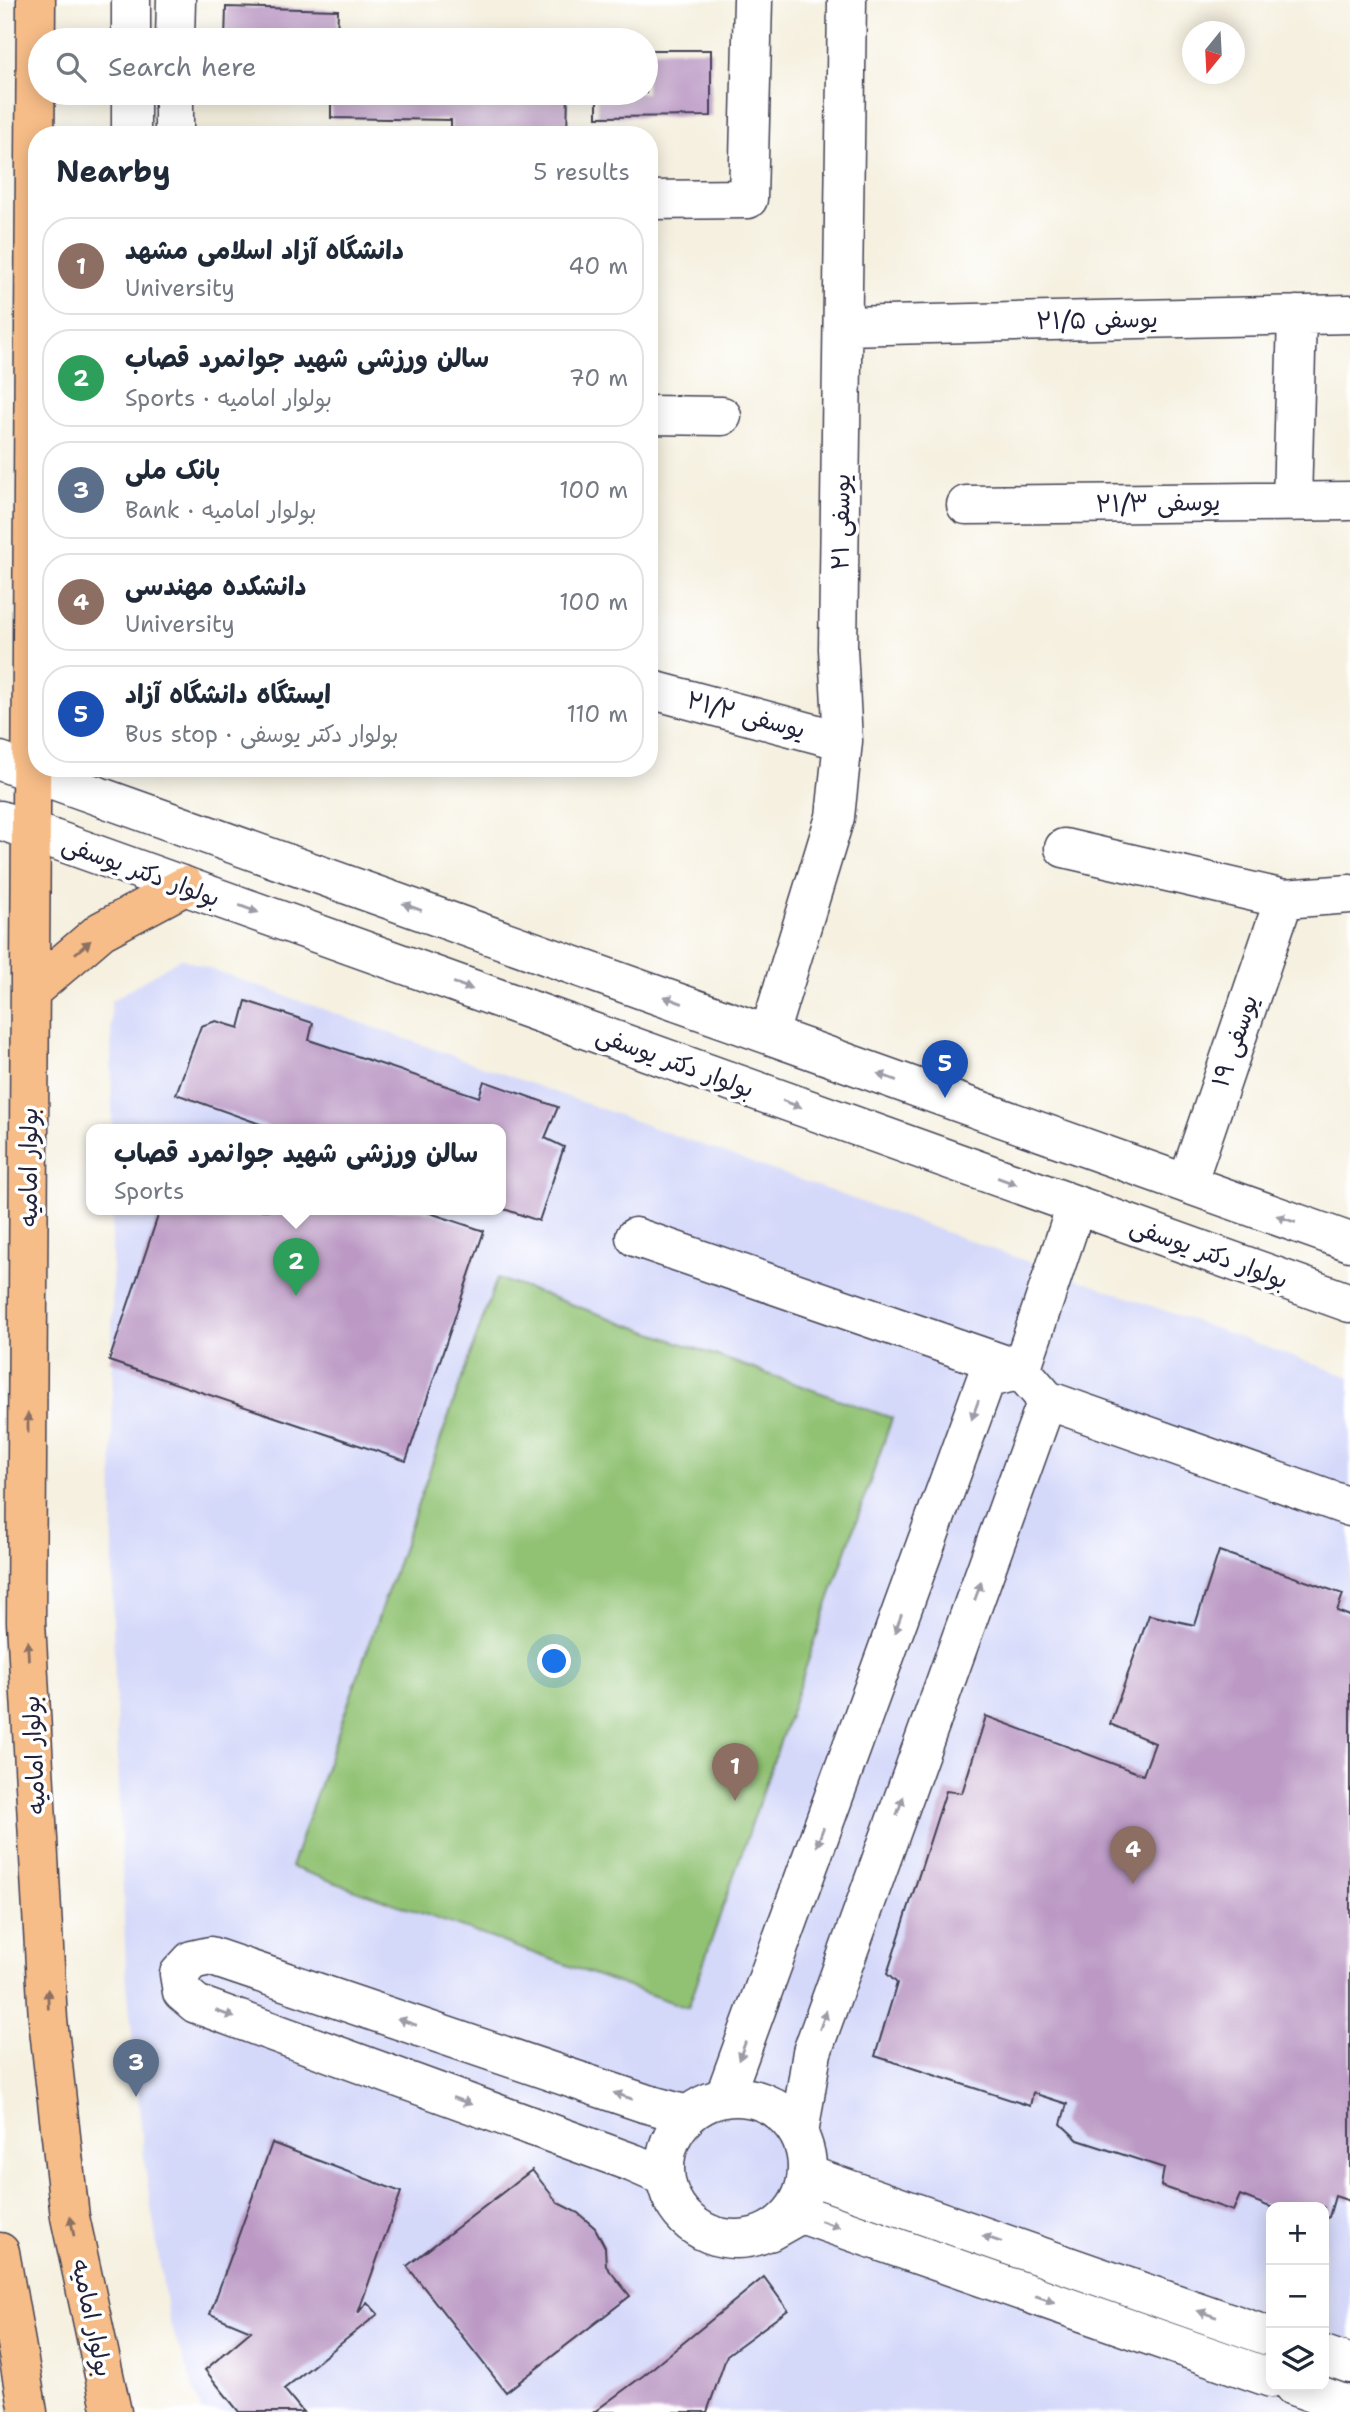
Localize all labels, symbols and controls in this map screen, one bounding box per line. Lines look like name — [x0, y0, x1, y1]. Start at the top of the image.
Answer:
north arrow — [1182, 21, 1245, 84]
search box — [28, 28, 658, 105]
icon: search — [52, 48, 90, 86]
text: Search here — [108, 49, 257, 84]
text: Nearby — [56, 151, 171, 192]
text: 5 results — [533, 157, 630, 187]
text: دانشگاه آزاد اسلامی مشهد — [125, 232, 404, 267]
text: 1 — [76, 251, 86, 281]
text: 40 m — [568, 251, 628, 281]
text: University — [125, 273, 235, 303]
street label: یوسفی ۲۱/۵ — [1036, 303, 1158, 337]
text: سالن ورزشی شهید جوانمرد قصاب — [125, 340, 489, 375]
text: 2 — [73, 363, 89, 393]
text: 70 m — [569, 363, 628, 393]
text: Sports · بولوار امامیه — [125, 383, 332, 413]
text: بانک ملی — [125, 452, 220, 487]
street label: یوسفی ۲۱ — [824, 473, 858, 571]
text: 3 — [73, 475, 89, 505]
text: 100 m — [559, 475, 628, 505]
street label: یوسفی ۲۱/۳ — [1095, 486, 1221, 520]
text: Bank · بولوار امامیه — [125, 495, 316, 525]
text: دانشکده مهندسی — [125, 568, 307, 603]
text: 4 — [73, 587, 89, 617]
text: 100 m — [559, 587, 628, 617]
text: University — [125, 609, 235, 639]
text: ایستگاه دانشگاه آزاد — [125, 676, 331, 711]
street label: یوسفی ۲۱/۲ — [683, 684, 809, 746]
text: 5 — [74, 699, 88, 729]
text: 110 m — [566, 699, 628, 729]
text: Bus stop · بولوار دکتر یوسفی — [125, 719, 399, 749]
street label: بولوار دکتر یوسفی — [58, 828, 224, 914]
one-way arrow — [402, 901, 423, 912]
one-way arrow — [238, 904, 259, 915]
one-way arrow — [74, 940, 91, 955]
one-way arrow — [452, 981, 473, 992]
street label: یوسفی ۱۹ — [1204, 991, 1266, 1091]
one-way arrow — [662, 994, 683, 1005]
street label: بولوار دکتر یوسفی — [592, 1019, 758, 1105]
pin: 5 — [922, 1040, 968, 1098]
one-way arrow — [876, 1071, 897, 1082]
one-way arrow — [782, 1099, 803, 1110]
street label: بولوار امامیه — [13, 1107, 45, 1227]
popup — [86, 1124, 506, 1215]
text: سالن ورزشی شهید جوانمرد قصاب — [114, 1135, 478, 1170]
one-way arrow — [996, 1175, 1017, 1186]
text: Sports — [114, 1176, 184, 1206]
street label: بولوار دکتر یوسفی — [1126, 1210, 1292, 1296]
one-way arrow — [1275, 1213, 1296, 1224]
pin: 2 — [273, 1238, 319, 1296]
one-way arrow — [969, 1399, 980, 1420]
one-way arrow — [22, 1411, 34, 1433]
one-way arrow — [972, 1581, 983, 1602]
one-way arrow — [892, 1613, 903, 1634]
one-way arrow — [22, 1639, 33, 1661]
your location — [537, 1644, 571, 1678]
street label: بولوار امامیه — [15, 1695, 53, 1815]
pin: 1 — [712, 1743, 758, 1801]
one-way arrow — [895, 1795, 906, 1816]
pin: 4 — [1110, 1826, 1156, 1884]
one-way arrow — [814, 1827, 825, 1848]
one-way arrow — [42, 1988, 53, 2010]
one-way arrow — [215, 2009, 236, 2020]
one-way arrow — [818, 2009, 829, 2030]
one-way arrow — [397, 2016, 418, 2027]
pin: 3 — [113, 2039, 159, 2097]
one-way arrow — [736, 2041, 747, 2062]
one-way arrow — [612, 2090, 633, 2101]
one-way arrow — [452, 2095, 473, 2106]
map controls — [1266, 2202, 1329, 2391]
button: + — [1266, 2202, 1329, 2265]
one-way arrow — [66, 2215, 77, 2237]
one-way arrow — [820, 2219, 841, 2230]
one-way arrow — [981, 2233, 1002, 2244]
street label: بولوار امامیه — [64, 2256, 120, 2380]
button: − — [1266, 2265, 1329, 2328]
one-way arrow — [1035, 2294, 1056, 2305]
one-way arrow — [1196, 2308, 1217, 2319]
button: layers — [1266, 2328, 1329, 2391]

